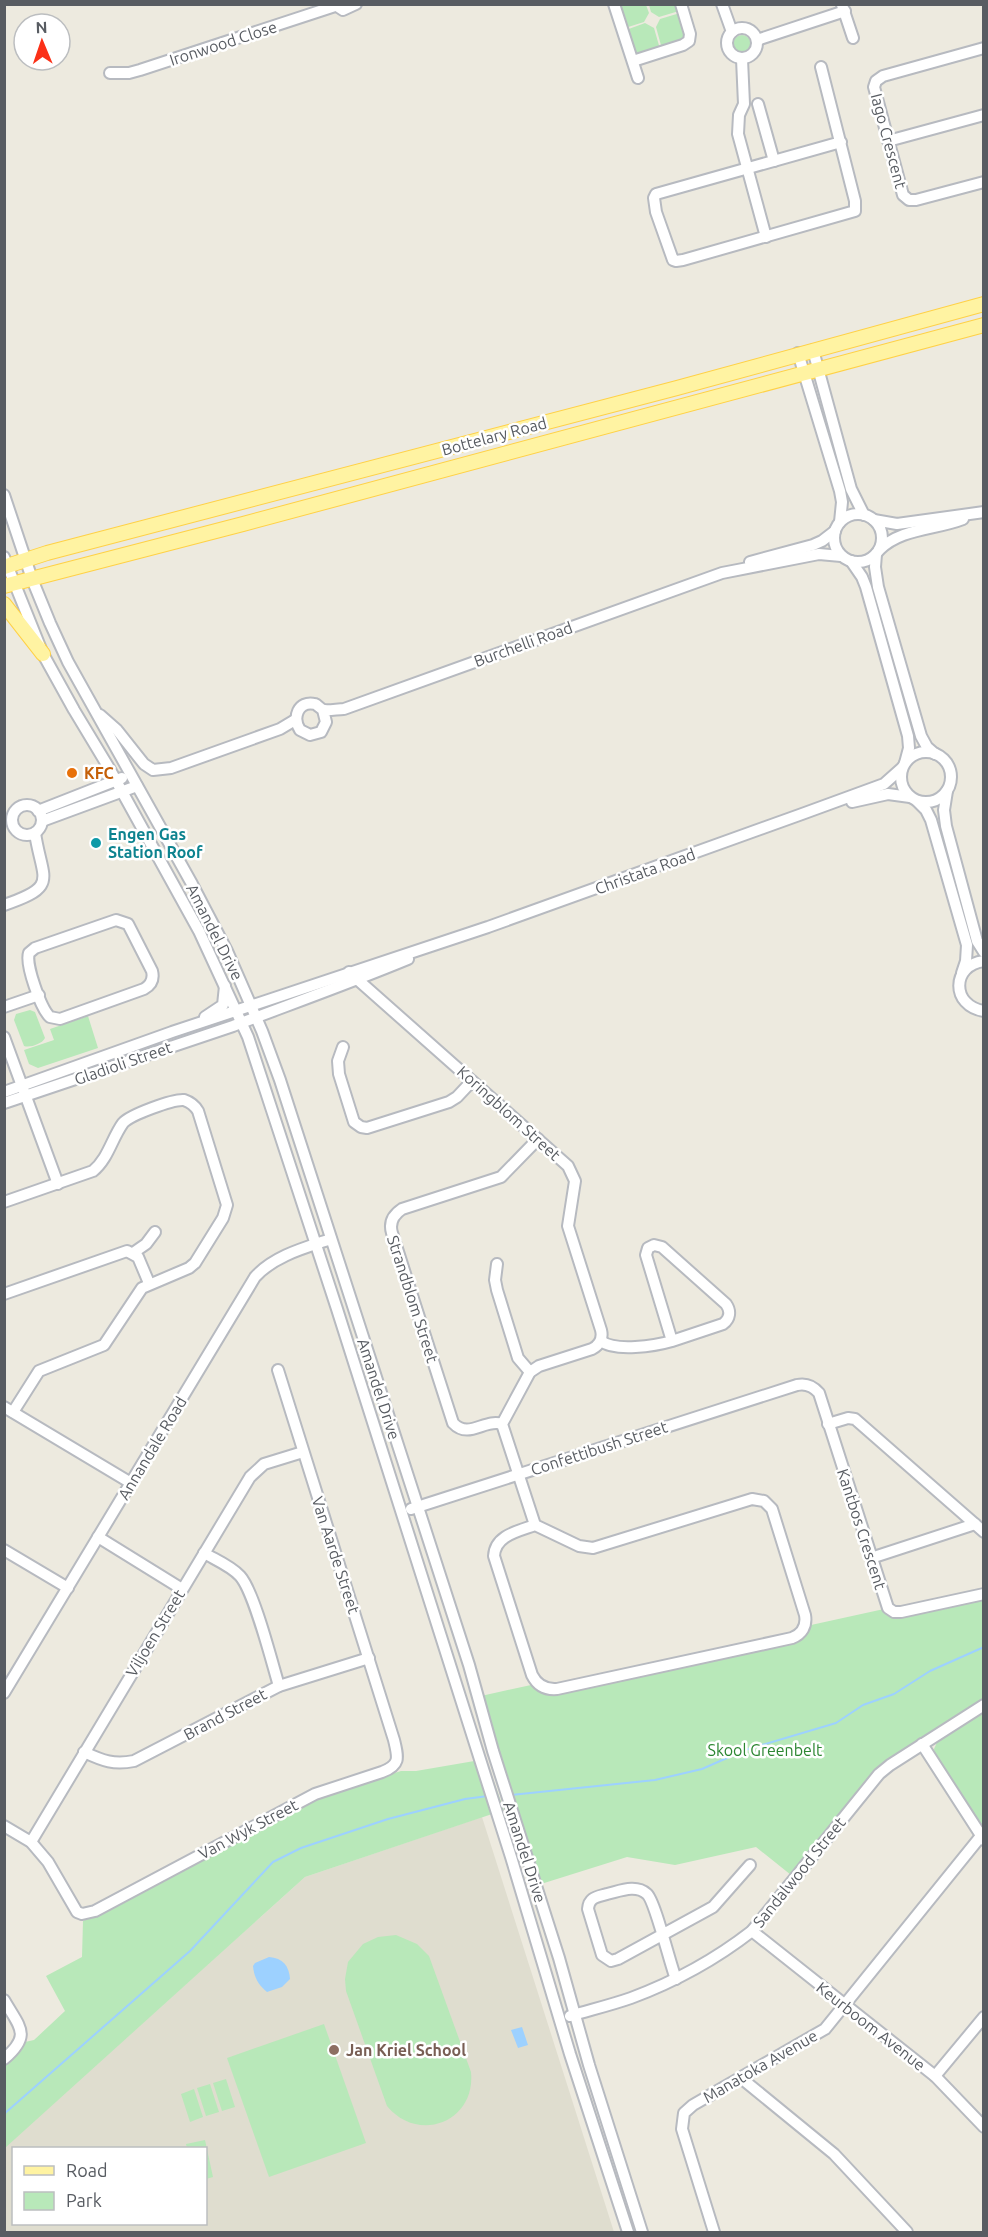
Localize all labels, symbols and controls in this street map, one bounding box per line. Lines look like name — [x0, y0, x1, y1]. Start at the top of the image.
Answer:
north arrow — [12, 12, 72, 72]
street label: Ironwood Close — [167, 17, 279, 69]
text: N — [35, 18, 48, 36]
street label: Iago Crescent — [868, 91, 911, 191]
street label: Bottelary Road — [439, 413, 549, 459]
street label: Burchelli Road — [471, 618, 575, 670]
place label: KFC — [84, 764, 114, 782]
marker: KFC — [65, 766, 79, 780]
place label: Engen Gas Station Roof — [108, 825, 203, 861]
marker: Engen Gas Station Roof — [89, 836, 103, 850]
street label: Christata Road — [592, 845, 698, 897]
street label: Amandel Drive — [183, 881, 247, 983]
street label: Gladioli Street — [72, 1038, 175, 1088]
street label: Koringblom Street — [454, 1062, 565, 1164]
street label: Strandblom Street — [384, 1233, 442, 1365]
street label: Amandel Drive — [354, 1336, 404, 1442]
street label: Annandale Road — [114, 1393, 190, 1503]
street label: Confettibush Street — [528, 1417, 670, 1479]
street label: Kantbos Crescent — [834, 1466, 890, 1592]
street label: Van Aarde Street — [309, 1494, 364, 1617]
street label: Viljoen Street — [122, 1586, 188, 1680]
street label: Brand Street — [180, 1684, 270, 1743]
park label: Skool Greenbelt — [708, 1741, 823, 1759]
street label: Van Wyk Street — [195, 1795, 301, 1863]
street label: Amandel Drive — [500, 1799, 550, 1905]
street label: Sandalwood Street — [749, 1813, 849, 1931]
street label: Keurboom Avenue — [813, 1978, 929, 2074]
street label: Manatoka Avenue — [700, 2026, 820, 2106]
place label: Jan Kriel School — [346, 2041, 466, 2059]
marker: Jan Kriel School — [327, 2043, 341, 2057]
legend — [12, 2147, 207, 2225]
text: Road — [66, 2160, 108, 2180]
text: Park — [66, 2190, 102, 2210]

